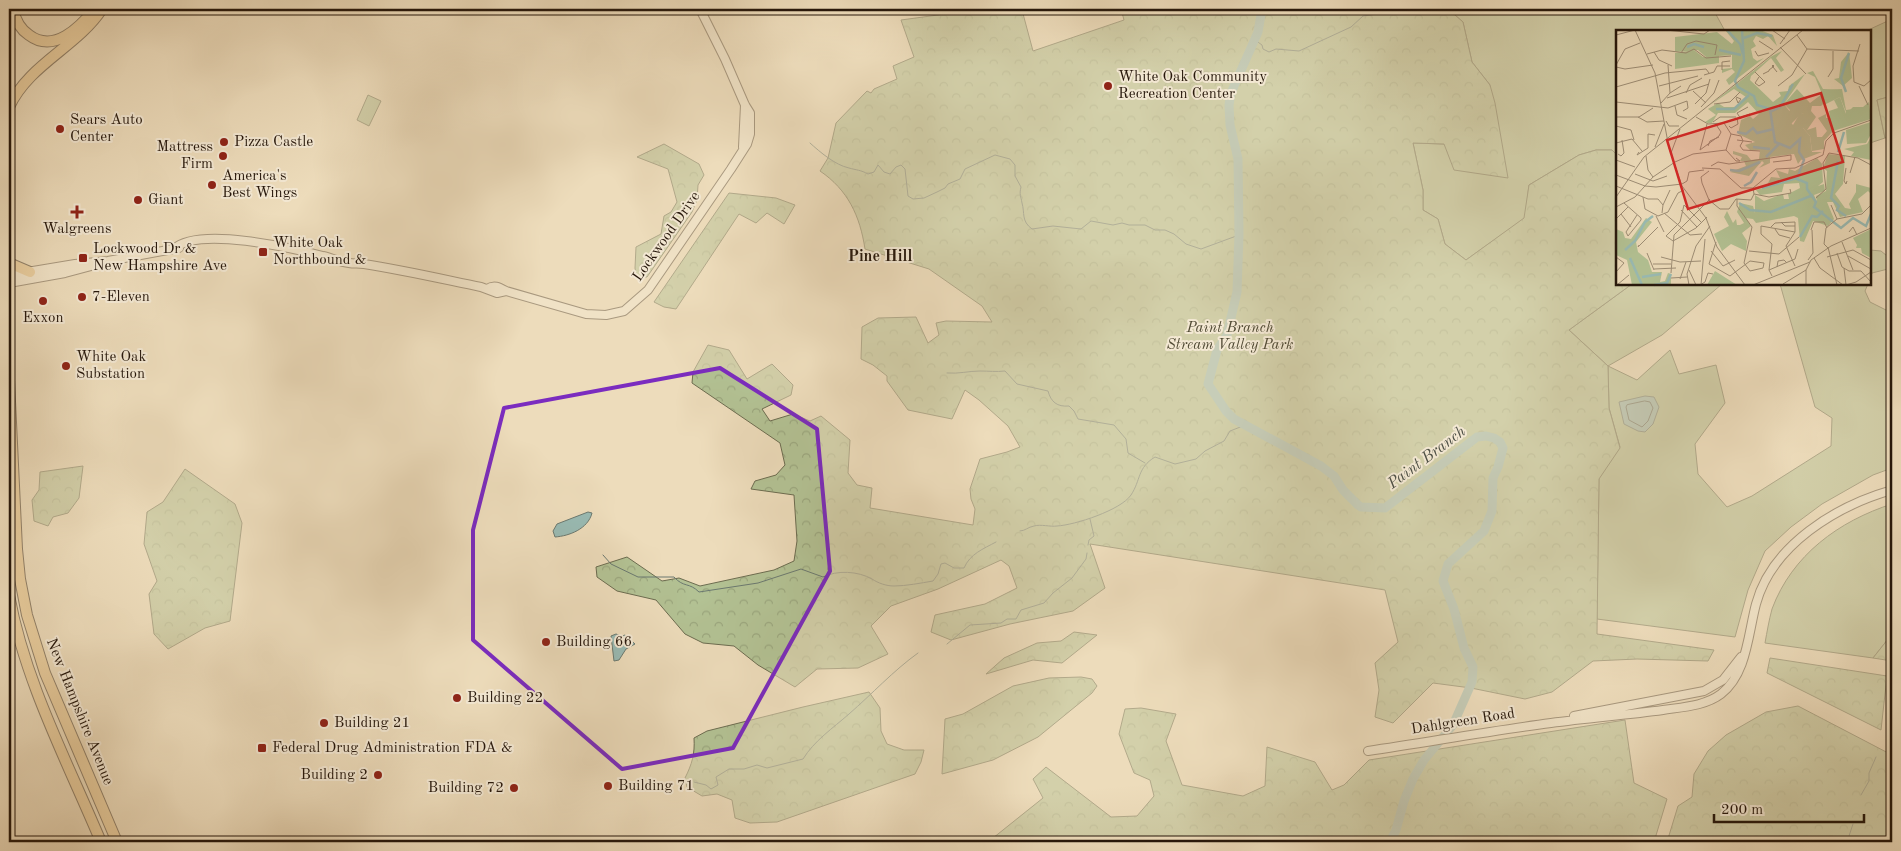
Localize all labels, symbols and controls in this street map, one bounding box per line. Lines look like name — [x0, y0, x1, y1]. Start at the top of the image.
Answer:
inset map — [1616, 30, 1871, 285]
place label: White Oak Community Recreation Center — [1118, 70, 1267, 102]
marker: White Oak Community Recreation Center — [1102, 80, 1114, 92]
place label: Sears Auto Center — [70, 113, 143, 145]
marker: Sears Auto Center — [54, 123, 66, 135]
place label: Pizza Castle — [234, 135, 313, 150]
marker: Pizza Castle — [218, 136, 230, 148]
place label: Mattress Firm — [156, 140, 213, 172]
marker: Mattress Firm — [217, 150, 229, 162]
place label: America's Best Wings — [222, 169, 297, 201]
marker: America's Best Wings — [206, 179, 218, 191]
street label: Lockwood Drive — [631, 189, 704, 285]
place label: Giant — [148, 193, 184, 208]
marker: Giant — [132, 194, 144, 206]
marker: Walgreens — [71, 206, 83, 218]
place label: Walgreens — [43, 222, 111, 237]
place label: White Oak Northbound & — [273, 236, 367, 268]
place label: Lockwood Dr & New Hampshire Ave — [93, 242, 227, 274]
marker: White Oak Northbound & — [257, 246, 269, 258]
district label: Pine Hill — [848, 249, 912, 265]
marker: Lockwood Dr & New Hampshire Ave — [77, 252, 89, 264]
place label: 7-Eleven — [92, 290, 150, 305]
marker: 7-Eleven — [76, 291, 88, 303]
marker: Exxon — [37, 295, 49, 307]
place label: Exxon — [22, 311, 64, 326]
park label: Paint Branch Stream Valley Park — [1167, 321, 1293, 353]
place label: White Oak Substation — [76, 350, 146, 382]
marker: White Oak Substation — [60, 360, 72, 372]
water label: Paint Branch — [1384, 424, 1469, 493]
place label: Building 66 — [556, 635, 632, 650]
street label: New Hampshire Avenue — [43, 636, 115, 788]
marker: Building 66 — [540, 636, 552, 648]
place label: Building 22 — [467, 691, 543, 706]
marker: Building 22 — [451, 692, 463, 704]
street label: Dahlgreen Road — [1410, 706, 1516, 738]
place label: Building 21 — [334, 716, 410, 731]
marker: Building 21 — [318, 717, 330, 729]
place label: Federal Drug Administration FDA & — [272, 741, 513, 756]
marker: Federal Drug Administration FDA & — [256, 742, 268, 754]
place label: Building 2 — [301, 768, 368, 783]
marker: Building 2 — [372, 769, 384, 781]
place label: Building 71 — [618, 779, 694, 794]
marker: Building 71 — [602, 780, 614, 792]
place label: Building 72 — [428, 781, 504, 796]
marker: Building 72 — [508, 782, 520, 794]
scale bar — [1714, 791, 1864, 823]
text: 200 m — [1721, 803, 1763, 818]

